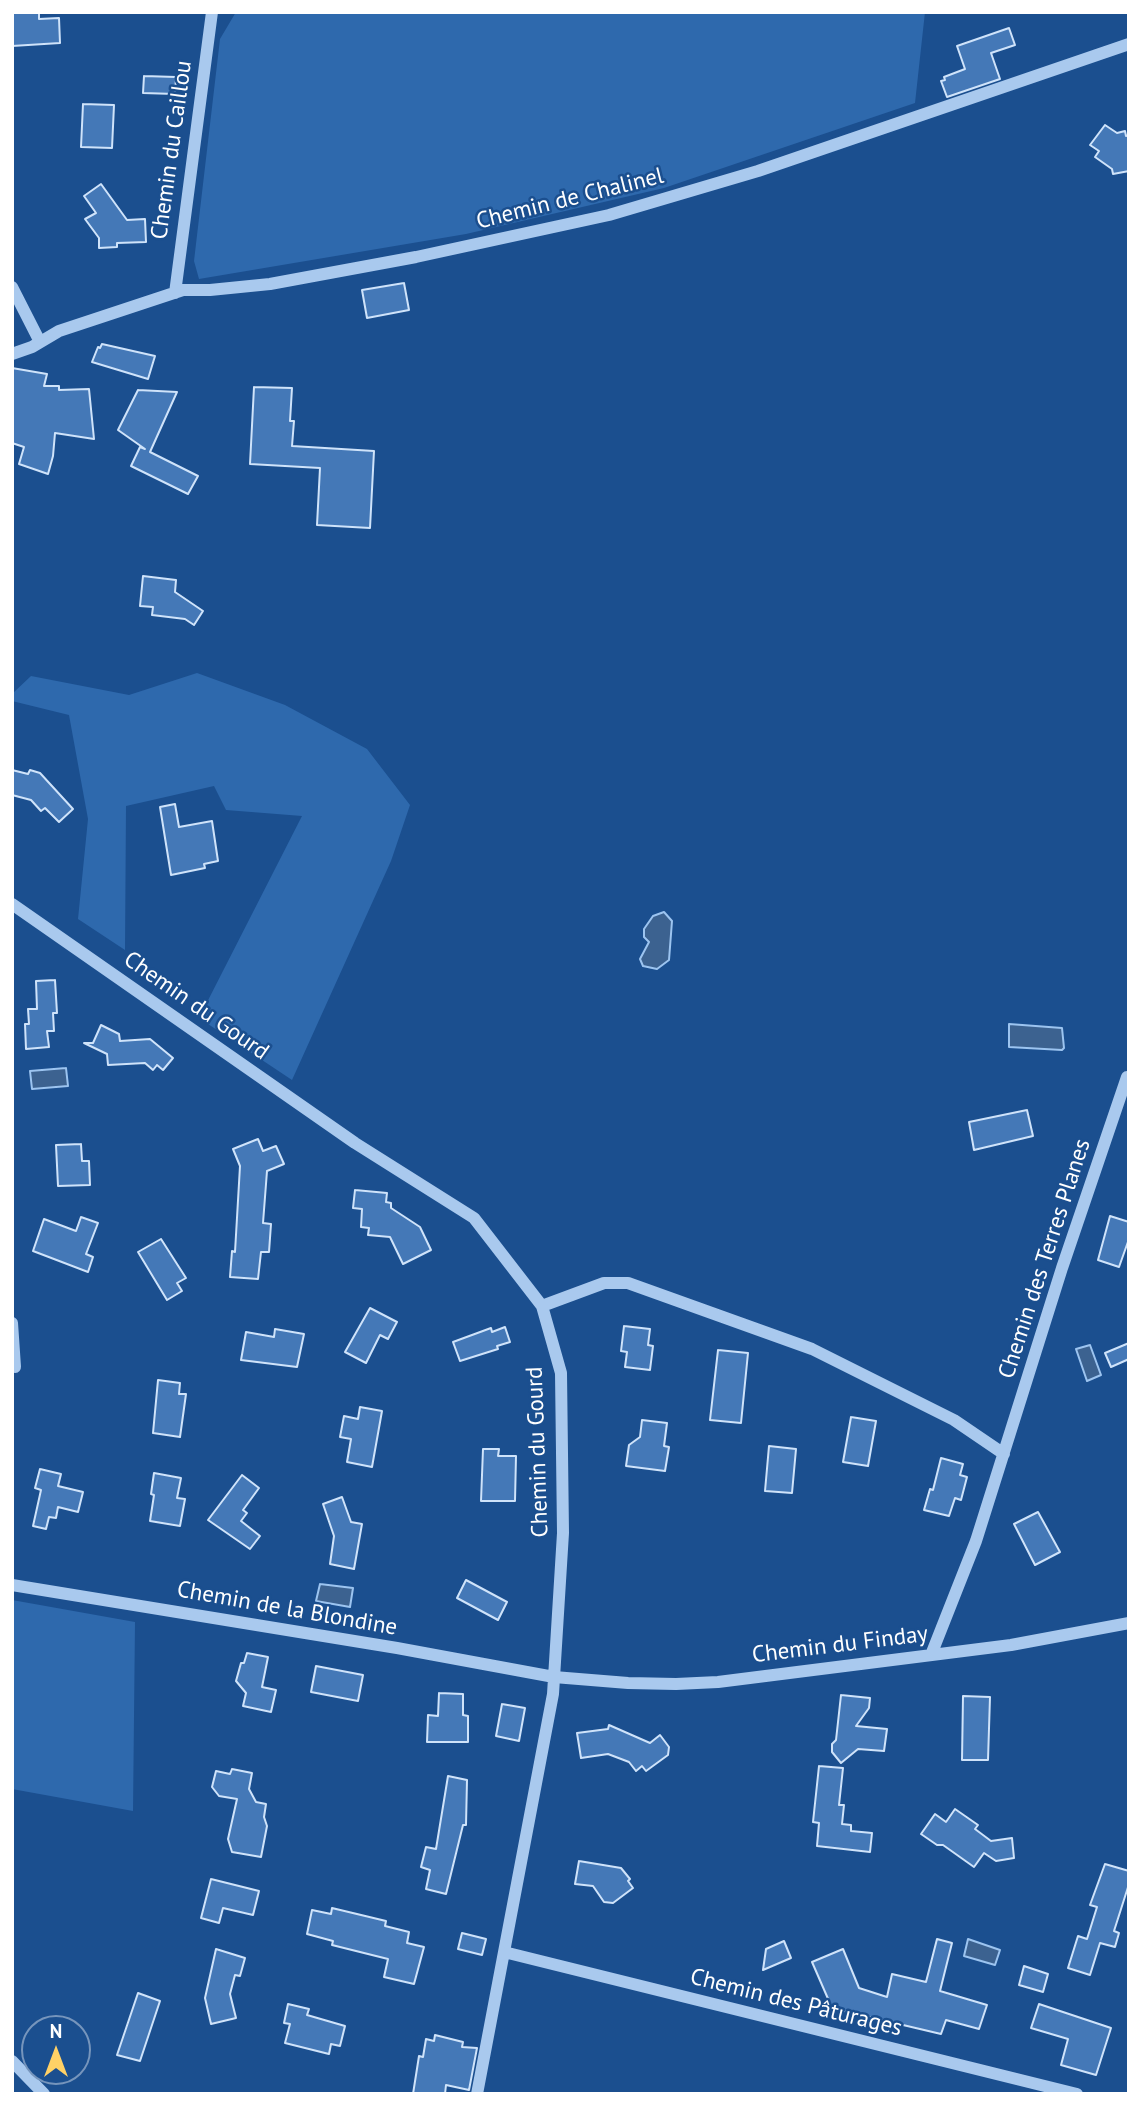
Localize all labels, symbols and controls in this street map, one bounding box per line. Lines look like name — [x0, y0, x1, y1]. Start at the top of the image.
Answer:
street label: Chemin du Caillou — [146, 59, 198, 241]
street label: Chemin de Chalinel — [473, 162, 667, 236]
street label: Chemin du Gourd — [118, 946, 274, 1066]
street label: Chemin des Terres Planes — [993, 1136, 1097, 1382]
street label: Chemin du Gourd — [521, 1366, 555, 1538]
street label: Chemin de la Blondine — [175, 1576, 399, 1642]
street label: Chemin du Finday — [750, 1621, 930, 1669]
street label: Chemin des Pâturages — [687, 1963, 905, 2043]
north arrow — [21, 2015, 91, 2085]
text: N — [50, 2019, 62, 2043]

